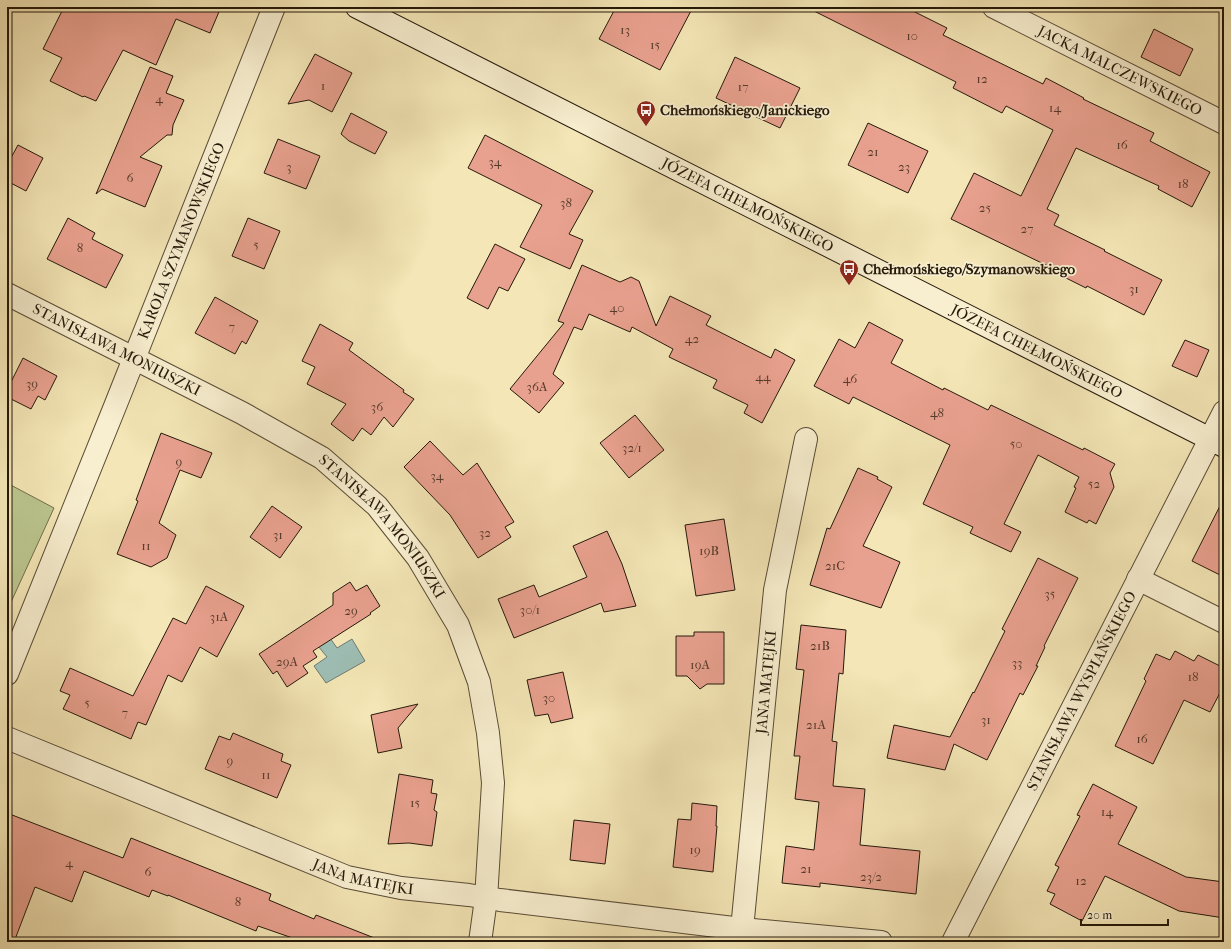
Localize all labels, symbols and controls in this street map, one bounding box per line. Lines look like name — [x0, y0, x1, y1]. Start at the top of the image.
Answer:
street label: JACKA MALCZEWSKIEGO — [1034, 21, 1205, 119]
house number: 13 — [620, 22, 630, 37]
house number: 10 — [906, 28, 918, 43]
house number: 15 — [650, 37, 660, 52]
house number: 12 — [976, 71, 988, 86]
house number: 1 — [321, 78, 325, 93]
house number: 17 — [738, 79, 748, 94]
house number: 4 — [155, 91, 163, 106]
bus stop icon: Chełmońskiego/Janickiego — [635, 99, 657, 127]
house number: 14 — [1049, 100, 1061, 115]
place label: Chełmońskiego/Janickiego — [660, 101, 830, 119]
house number: 16 — [1116, 137, 1129, 152]
street label: KAROLA SZYMANOWSKIEGO — [134, 140, 229, 342]
house number: 21 — [867, 144, 879, 159]
street label: JÓZEFA CHEŁMOŃSKIEGO — [658, 153, 837, 256]
house number: 34 — [488, 154, 502, 169]
house number: 3 — [286, 159, 292, 174]
house number: 23 — [898, 159, 910, 174]
house number: 6 — [126, 170, 134, 185]
house number: 18 — [1177, 176, 1189, 191]
house number: 38 — [560, 195, 572, 210]
house number: 25 — [979, 200, 992, 215]
house number: 27 — [1021, 221, 1033, 236]
house number: 5 — [253, 237, 259, 252]
house number: 8 — [77, 240, 83, 255]
bus stop icon: Chełmońskiego/Szymanowskiego — [838, 258, 860, 286]
place label: Chełmońskiego/Szymanowskiego — [863, 260, 1076, 278]
house number: 31 — [1129, 281, 1139, 296]
street label: STANISŁAWA MONIUSZKI — [30, 300, 204, 400]
house number: 40 — [610, 300, 624, 315]
street label: JÓZEFA CHEŁMOŃSKIEGO — [947, 300, 1126, 402]
house number: 7 — [229, 319, 235, 334]
house number: 42 — [685, 331, 699, 346]
house number: 44 — [755, 369, 771, 384]
house number: 46 — [843, 371, 858, 386]
house number: 39 — [26, 376, 38, 391]
house number: 36A — [527, 379, 548, 394]
house number: 36 — [371, 399, 384, 414]
house number: 48 — [930, 405, 944, 420]
house number: 50 — [1010, 436, 1022, 451]
house number: 32/1 — [622, 440, 642, 455]
street label: STANISŁAWA MONIUSZKI — [315, 450, 449, 602]
house number: 9 — [176, 454, 183, 469]
house number: 34 — [430, 468, 444, 483]
house number: 52 — [1088, 476, 1100, 491]
house number: 32 — [479, 525, 491, 540]
house number: 31 — [273, 527, 283, 542]
house number: 11 — [141, 538, 151, 553]
house number: 19B — [699, 543, 719, 558]
house number: 21C — [825, 558, 845, 573]
house number: 35 — [1045, 586, 1056, 601]
street label: STANISŁAWA WYSPIAŃSKIEGO — [1023, 588, 1140, 794]
house number: 30/1 — [520, 602, 540, 617]
house number: 29 — [344, 603, 358, 618]
house number: 31A — [210, 609, 229, 624]
street label: JANA MATEJKI — [752, 629, 780, 736]
house number: 21B — [810, 638, 830, 653]
house number: 29A — [276, 654, 299, 669]
house number: 33 — [1012, 655, 1022, 670]
house number: 19A — [690, 657, 711, 672]
house number: 18 — [1187, 669, 1199, 684]
house number: 30 — [543, 690, 555, 705]
house number: 5 — [84, 695, 90, 710]
house number: 7 — [122, 705, 128, 720]
house number: 31 — [981, 712, 991, 727]
house number: 21A — [806, 717, 826, 732]
house number: 16 — [1136, 731, 1149, 746]
house number: 9 — [227, 753, 234, 768]
house number: 11 — [261, 767, 271, 782]
house number: 15 — [410, 795, 420, 810]
house number: 14 — [1101, 804, 1113, 819]
house number: 19 — [689, 842, 701, 857]
house number: 4 — [65, 855, 73, 870]
street label: JANA MATEJKI — [309, 855, 415, 898]
house number: 21 — [800, 861, 812, 876]
house number: 6 — [144, 864, 152, 879]
house number: 23/2 — [860, 869, 882, 884]
house number: 12 — [1075, 873, 1087, 888]
house number: 8 — [235, 894, 241, 909]
scale bar — [1081, 901, 1168, 927]
text: 20 m — [1087, 908, 1112, 922]

